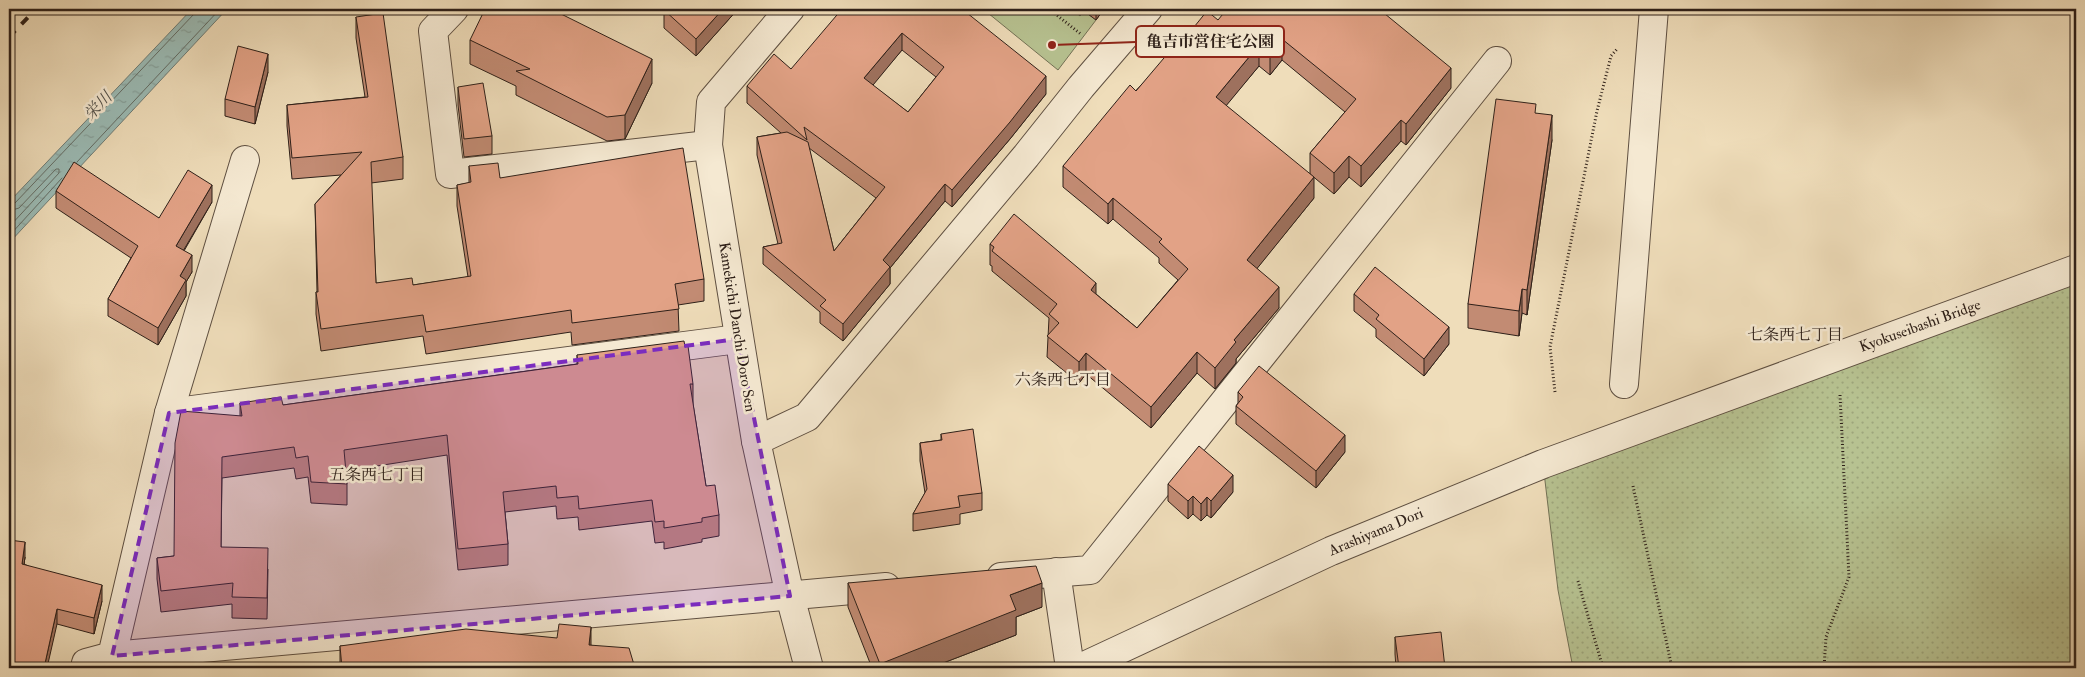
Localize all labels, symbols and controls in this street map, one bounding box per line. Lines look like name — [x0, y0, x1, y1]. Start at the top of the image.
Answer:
callout: 亀吉市営住宅公園 — [1136, 26, 1284, 57]
text: 亀吉市営住宅公園 — [1146, 32, 1274, 52]
water label: 栄川 — [80, 86, 118, 125]
street label: Kamekichi Danchi Doro Sen — [714, 241, 760, 413]
street label: Kyokuseibashi Bridge — [1857, 295, 1983, 357]
district label: 七条西七丁目 — [1747, 325, 1843, 345]
district label: 六条西七丁目 — [1015, 370, 1111, 390]
district label: 五条西七丁目 — [329, 465, 425, 485]
street label: Arashiyama Dori — [1325, 504, 1426, 561]

